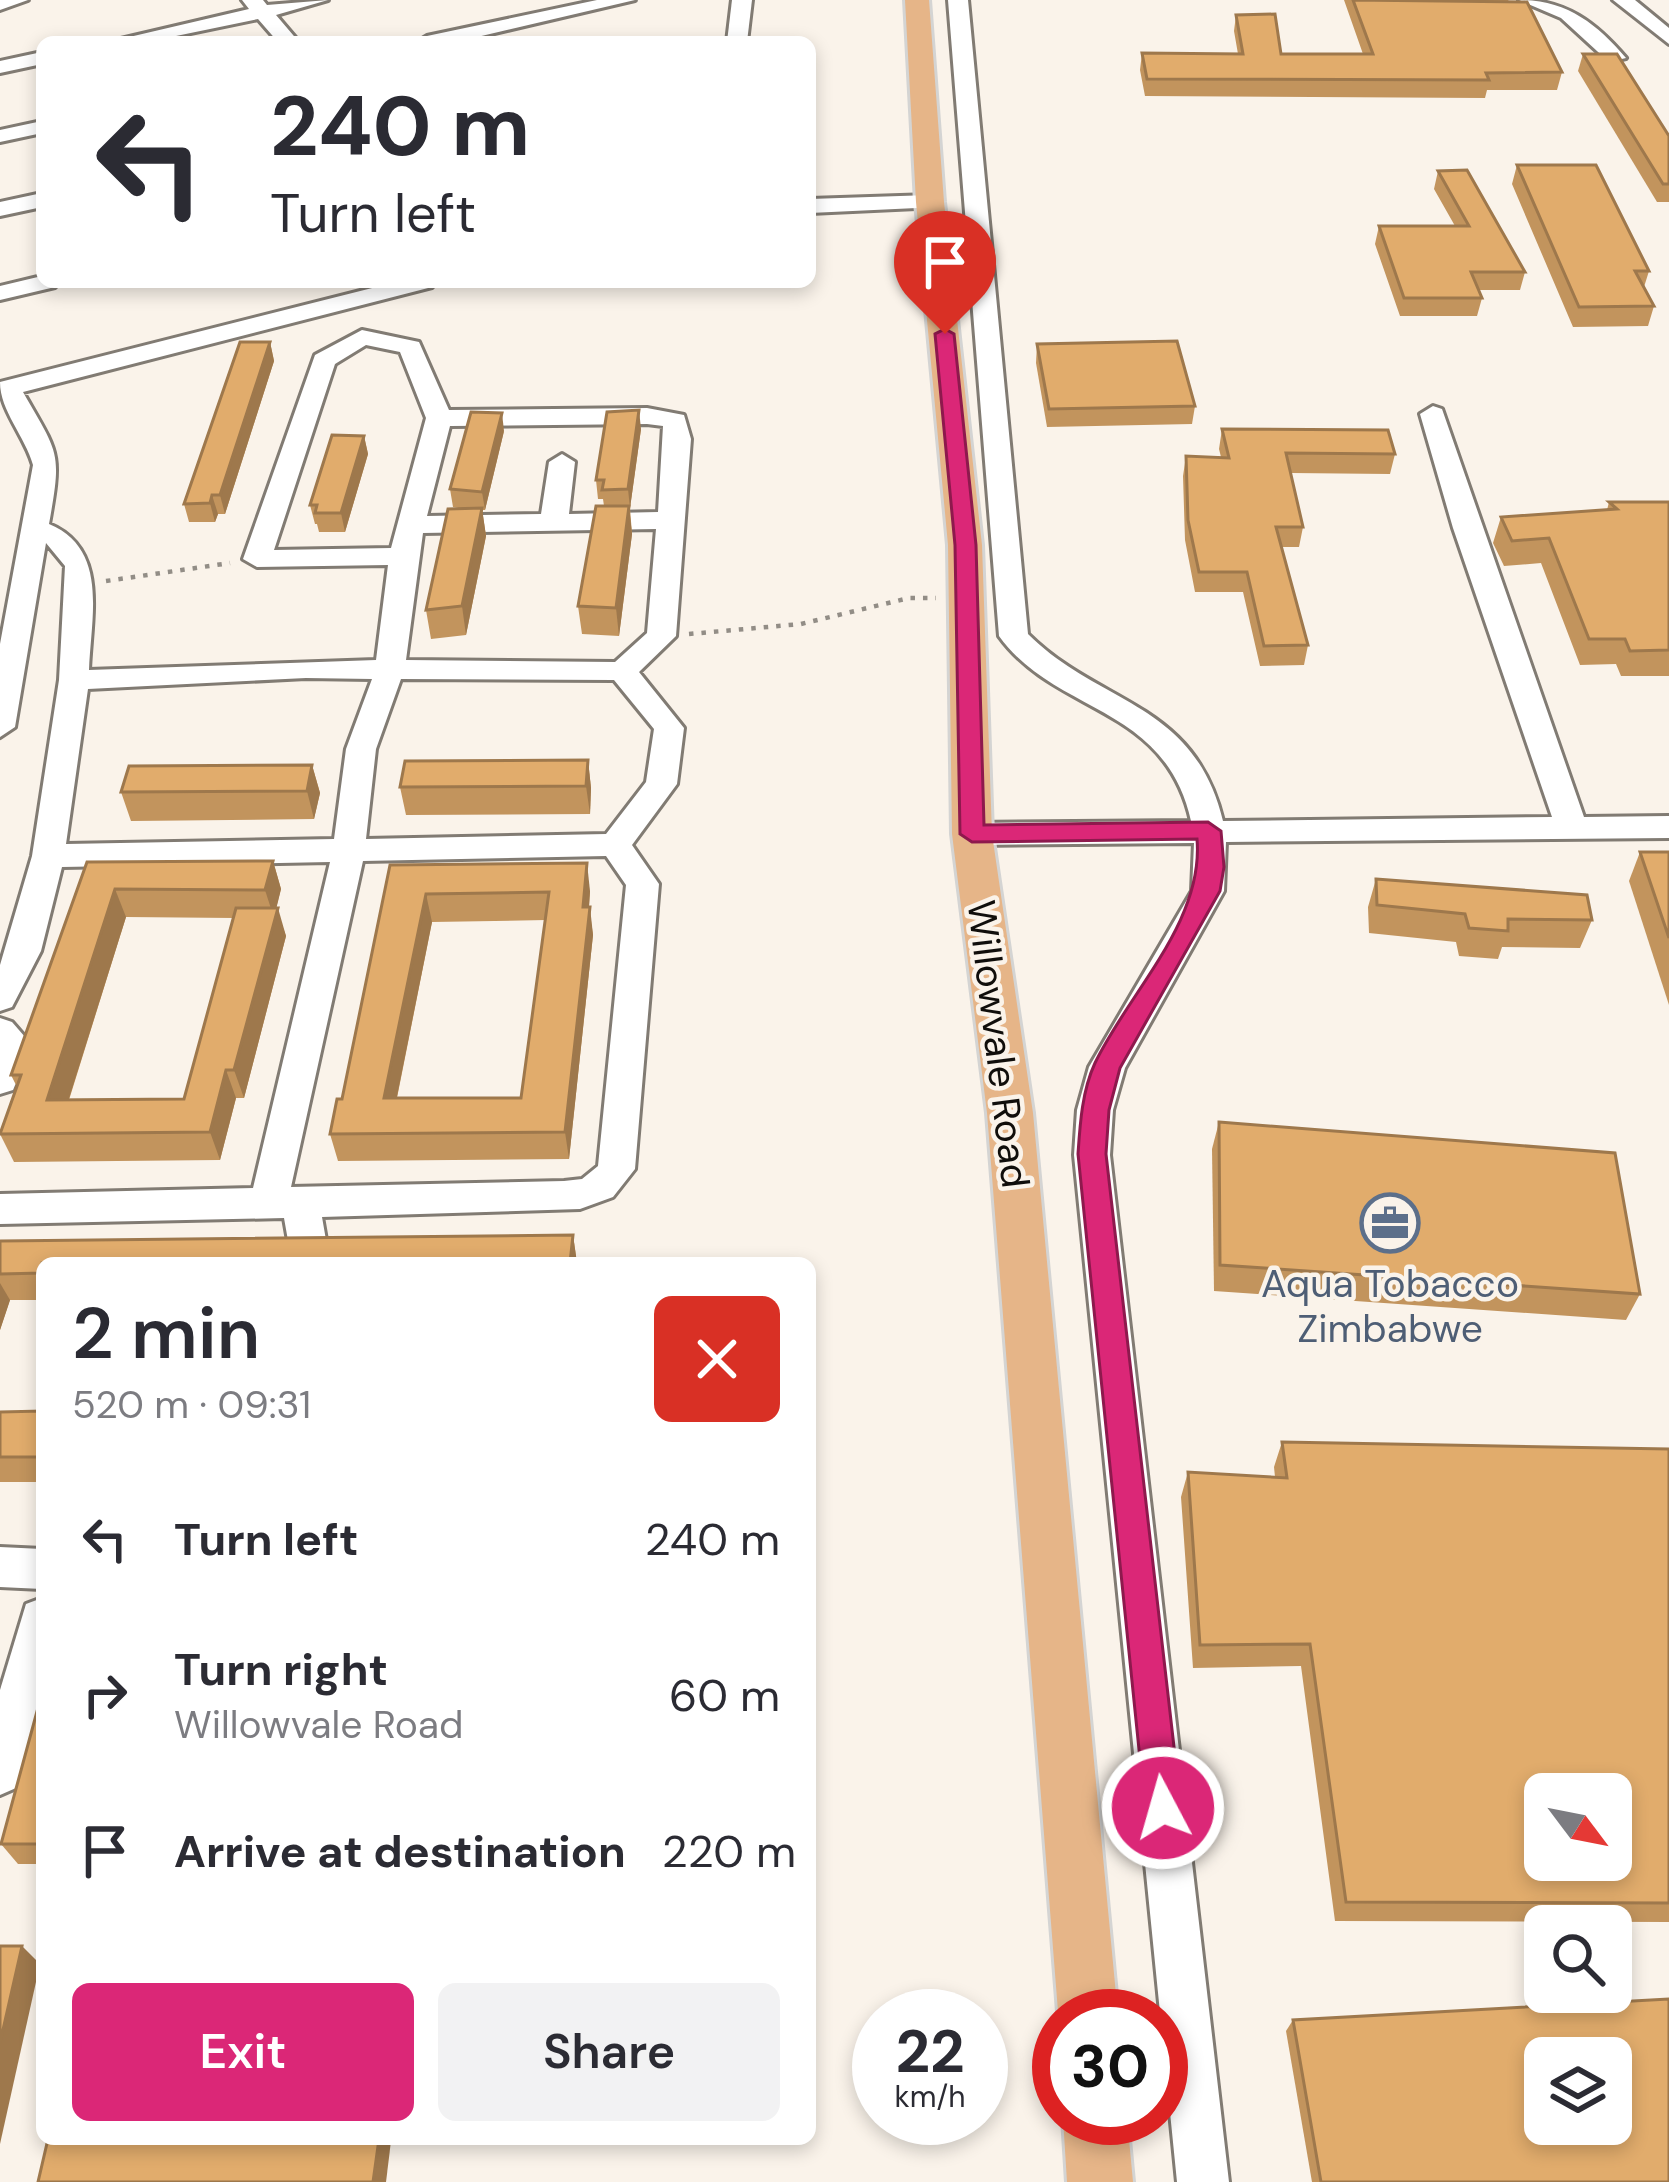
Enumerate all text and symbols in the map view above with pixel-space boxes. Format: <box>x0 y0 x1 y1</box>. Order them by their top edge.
text: 240 m <box>270 72 530 181</box>
icon: left <box>72 84 228 240</box>
text: Turn left <box>270 178 476 249</box>
pin <box>894 211 996 334</box>
icon: arrive <box>912 229 978 295</box>
street label: Willowvale Road <box>956 897 1041 1191</box>
office icon: Aqua Tobacco Zimbabwe <box>1359 1192 1421 1254</box>
place label: Aqua Tobacco Zimbabwe <box>1261 1258 1519 1354</box>
text: 2 min <box>72 1287 260 1380</box>
button: close <box>654 1296 780 1422</box>
text: 520 m · 09:31 <box>72 1379 311 1430</box>
icon: left <box>72 1506 138 1572</box>
text: Turn left <box>174 1510 358 1569</box>
text: 240 m <box>645 1510 780 1569</box>
text: Turn right <box>174 1640 388 1699</box>
icon: right <box>72 1662 138 1728</box>
text: 60 m <box>669 1666 780 1725</box>
text: Willowvale Road <box>174 1699 463 1750</box>
position arrow <box>1100 1745 1226 1871</box>
north arrow <box>1524 1773 1632 1881</box>
map controls <box>1524 1773 1632 2145</box>
icon: arrive <box>72 1818 138 1884</box>
text: Arrive at destination <box>174 1822 626 1881</box>
text: 220 m <box>662 1822 796 1881</box>
button: search <box>1524 1905 1632 2013</box>
button: Exit <box>72 1983 414 2121</box>
button: Share <box>438 1983 780 2121</box>
speed limit sign: 30 <box>1032 1989 1188 2145</box>
text: 22 <box>895 2012 965 2091</box>
button: layers <box>1524 2037 1632 2145</box>
text: km/h <box>895 2077 965 2116</box>

